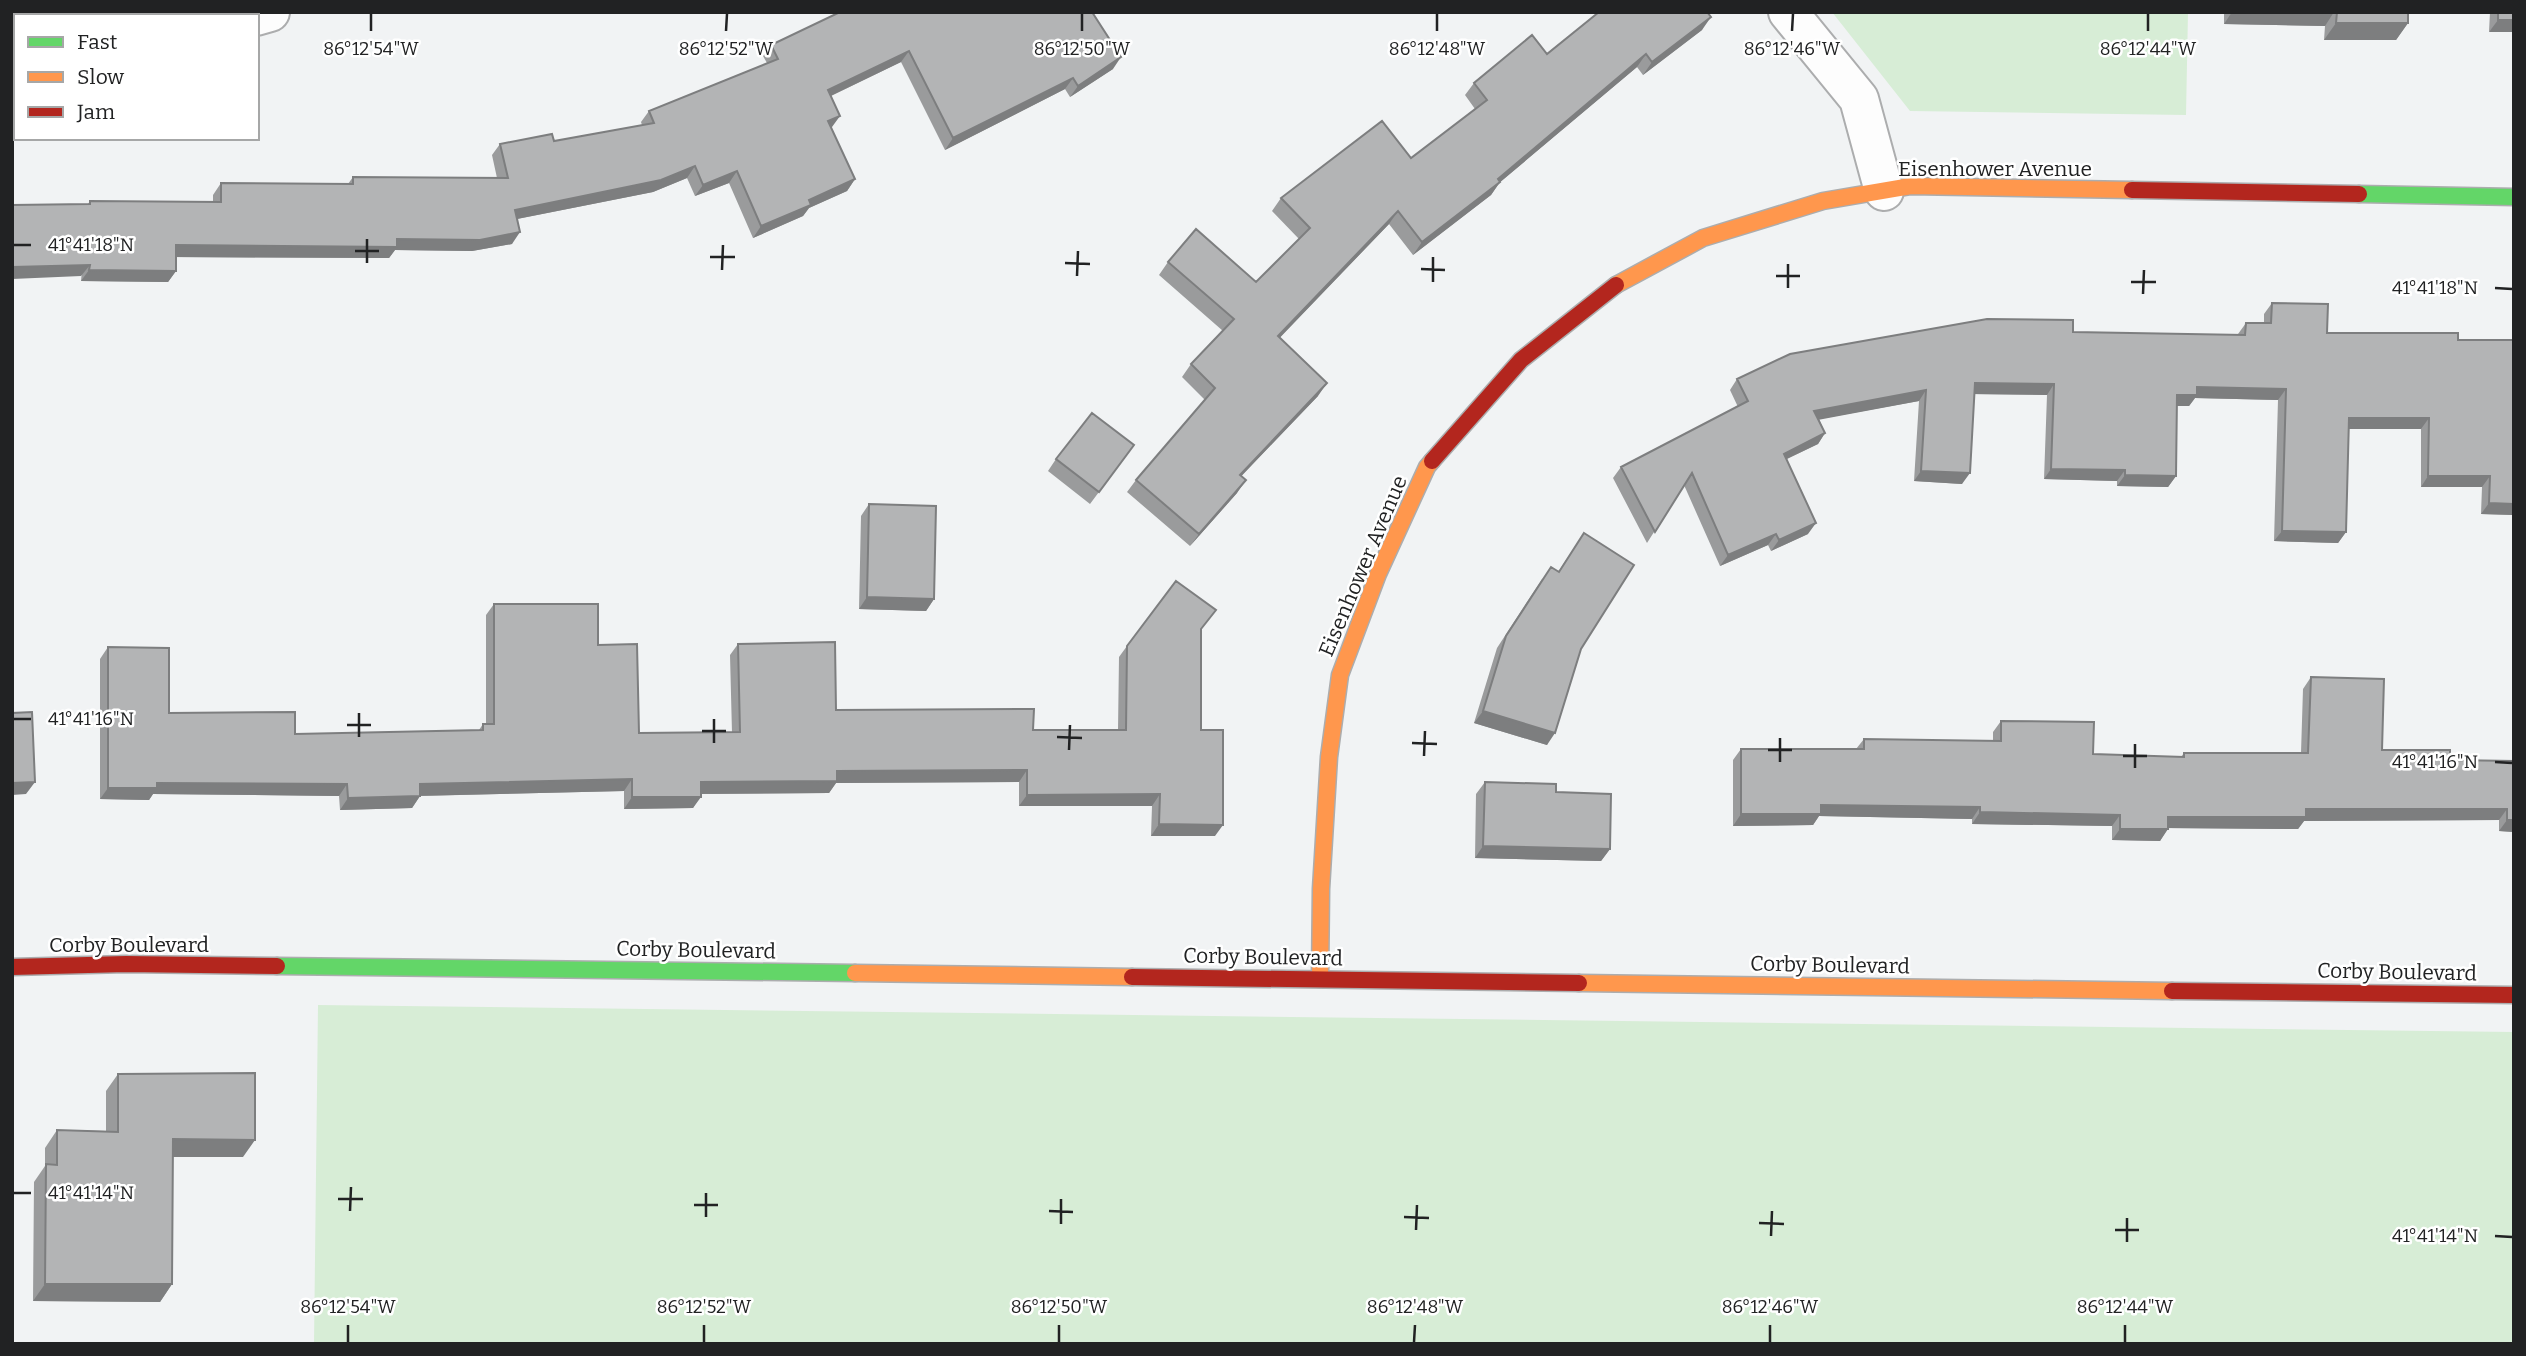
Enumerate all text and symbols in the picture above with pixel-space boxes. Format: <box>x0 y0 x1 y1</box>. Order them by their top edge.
legend <box>14 14 259 140</box>
text: Fast <box>77 29 118 55</box>
text: 86°12'54"W <box>323 38 419 60</box>
text: 86°12'52"W <box>679 38 774 60</box>
text: 86°12'50"W <box>1034 38 1131 60</box>
text: 86°12'48"W <box>1389 38 1486 60</box>
text: 86°12'46"W <box>1744 38 1841 60</box>
text: 86°12'44"W <box>2100 38 2197 60</box>
text: Slow <box>77 64 124 90</box>
text: Jam <box>76 99 115 125</box>
street label: Eisenhower Avenue <box>1898 156 2092 182</box>
text: 41°41'18"N <box>48 234 134 256</box>
text: 41°41'18"N <box>2392 277 2478 299</box>
street label: Eisenhower Avenue <box>1313 472 1413 660</box>
text: 41°41'16"N <box>48 708 134 730</box>
text: 41°41'16"N <box>2392 751 2478 773</box>
street label: Corby Boulevard <box>49 932 209 958</box>
street label: Corby Boulevard <box>616 936 776 964</box>
street label: Corby Boulevard <box>1183 943 1343 971</box>
street label: Corby Boulevard <box>1750 951 1910 979</box>
street label: Corby Boulevard <box>2317 958 2477 986</box>
text: 41°41'14"N <box>48 1182 134 1204</box>
text: 41°41'14"N <box>2392 1225 2478 1247</box>
text: 86°12'54"W <box>300 1296 396 1318</box>
text: 86°12'52"W <box>657 1296 752 1318</box>
text: 86°12'50"W <box>1011 1296 1108 1318</box>
text: 86°12'48"W <box>1367 1296 1464 1318</box>
text: 86°12'46"W <box>1722 1296 1819 1318</box>
text: 86°12'44"W <box>2077 1296 2174 1318</box>

